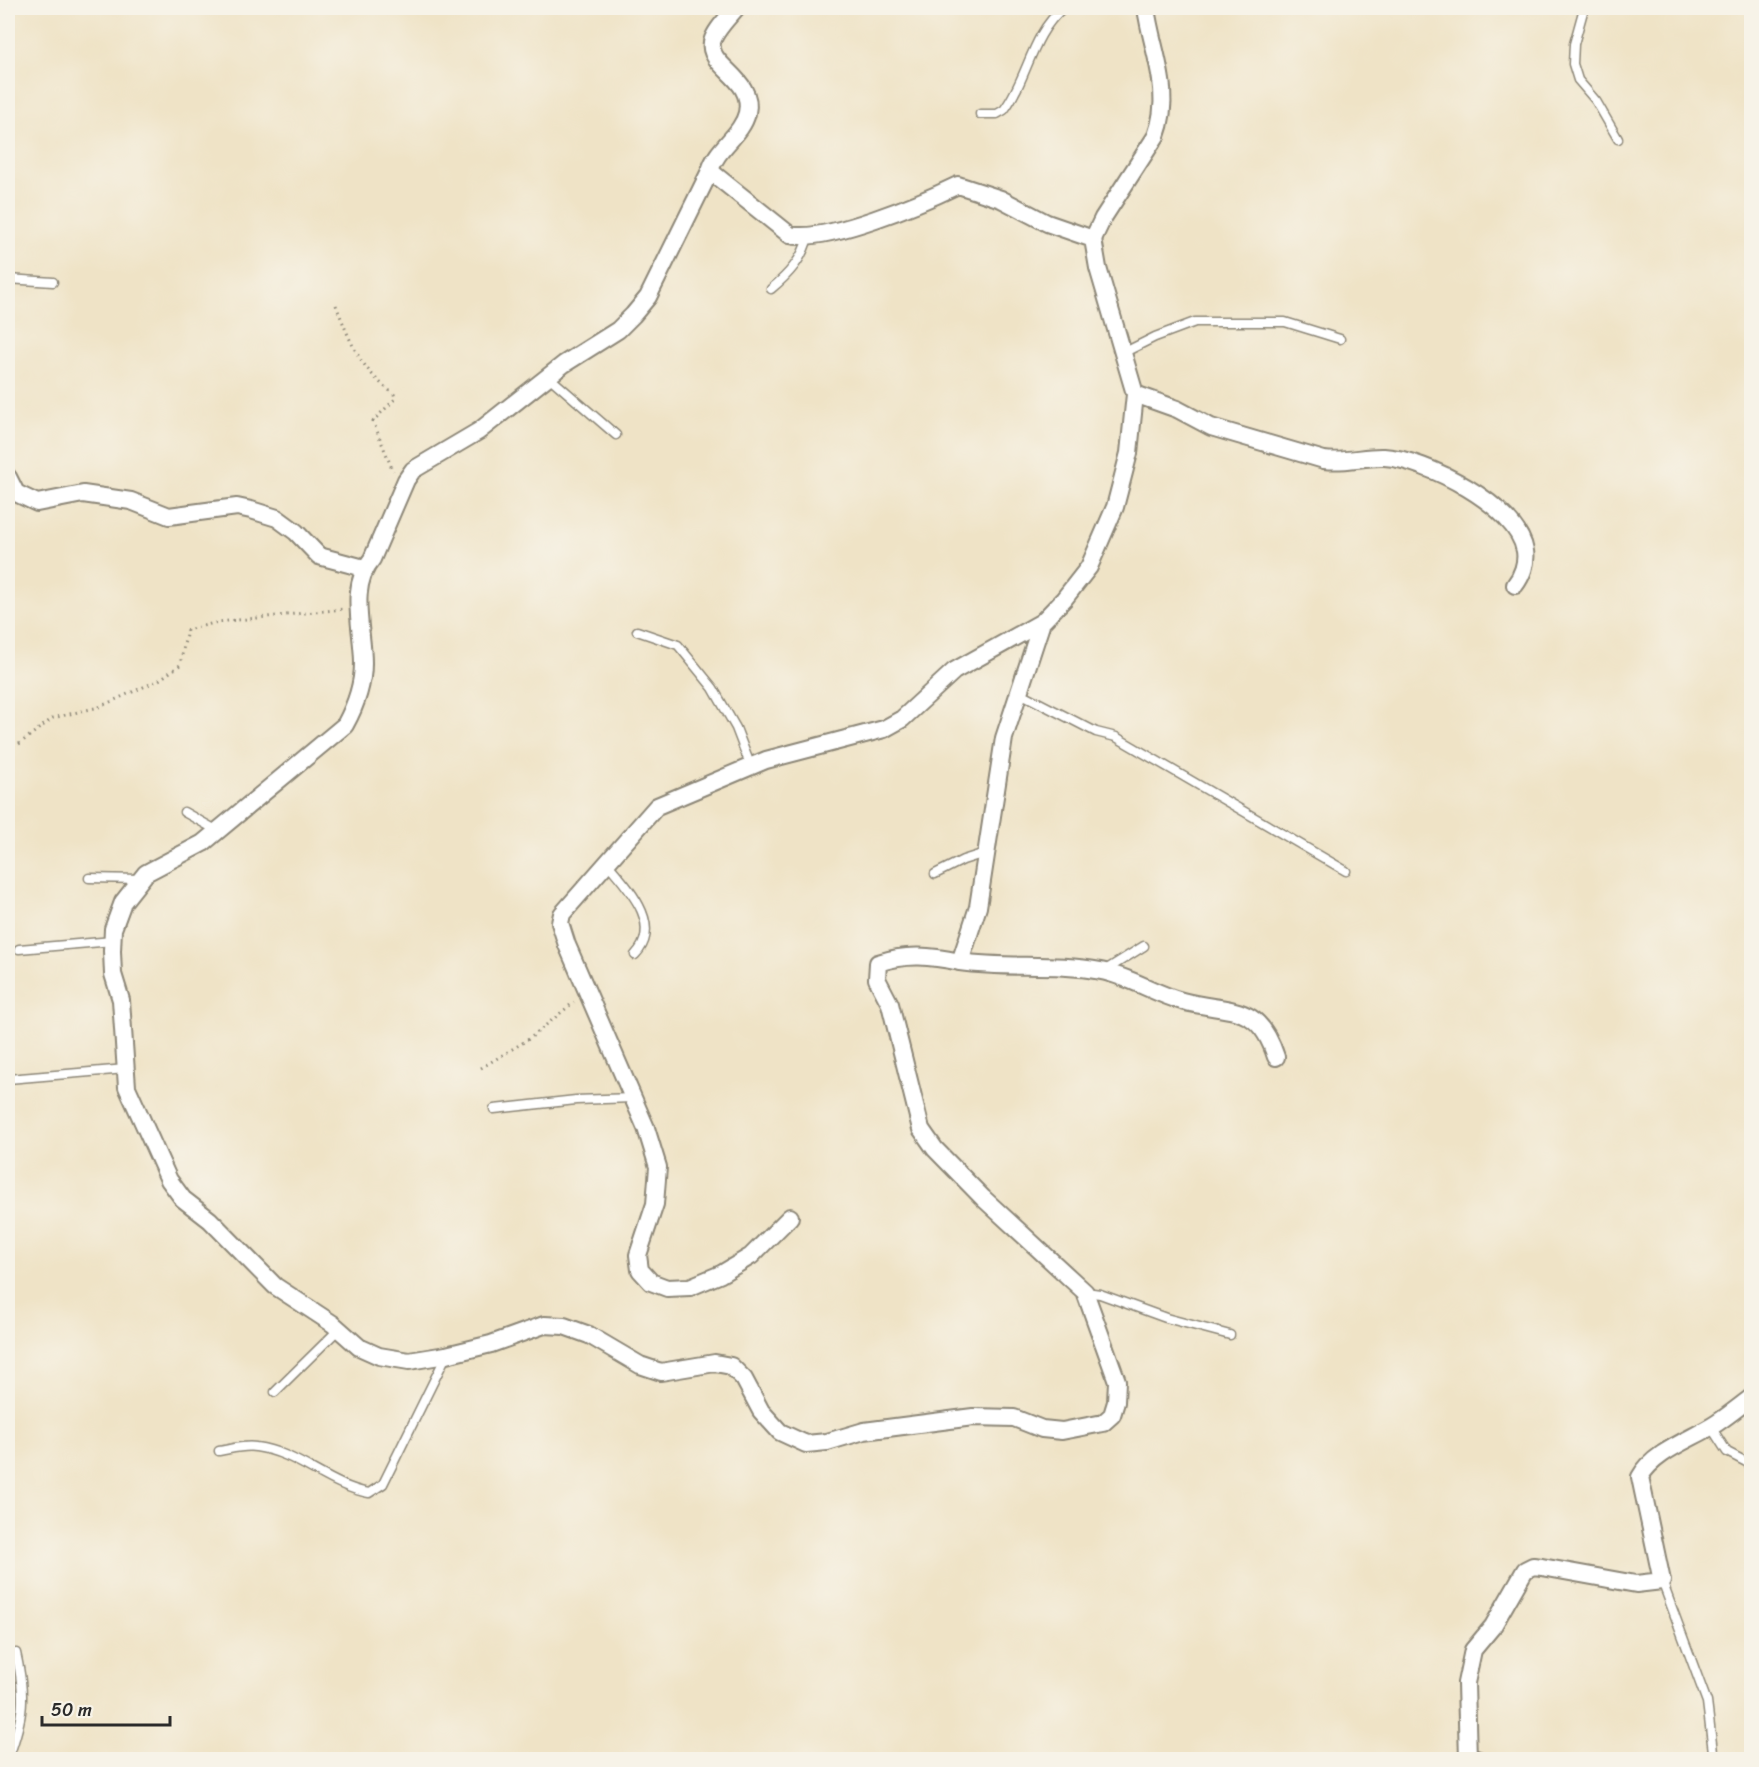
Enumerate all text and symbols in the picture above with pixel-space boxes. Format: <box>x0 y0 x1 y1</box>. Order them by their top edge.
scale bar <box>42 1689 170 1727</box>
text: 50 m <box>51 1694 92 1726</box>

